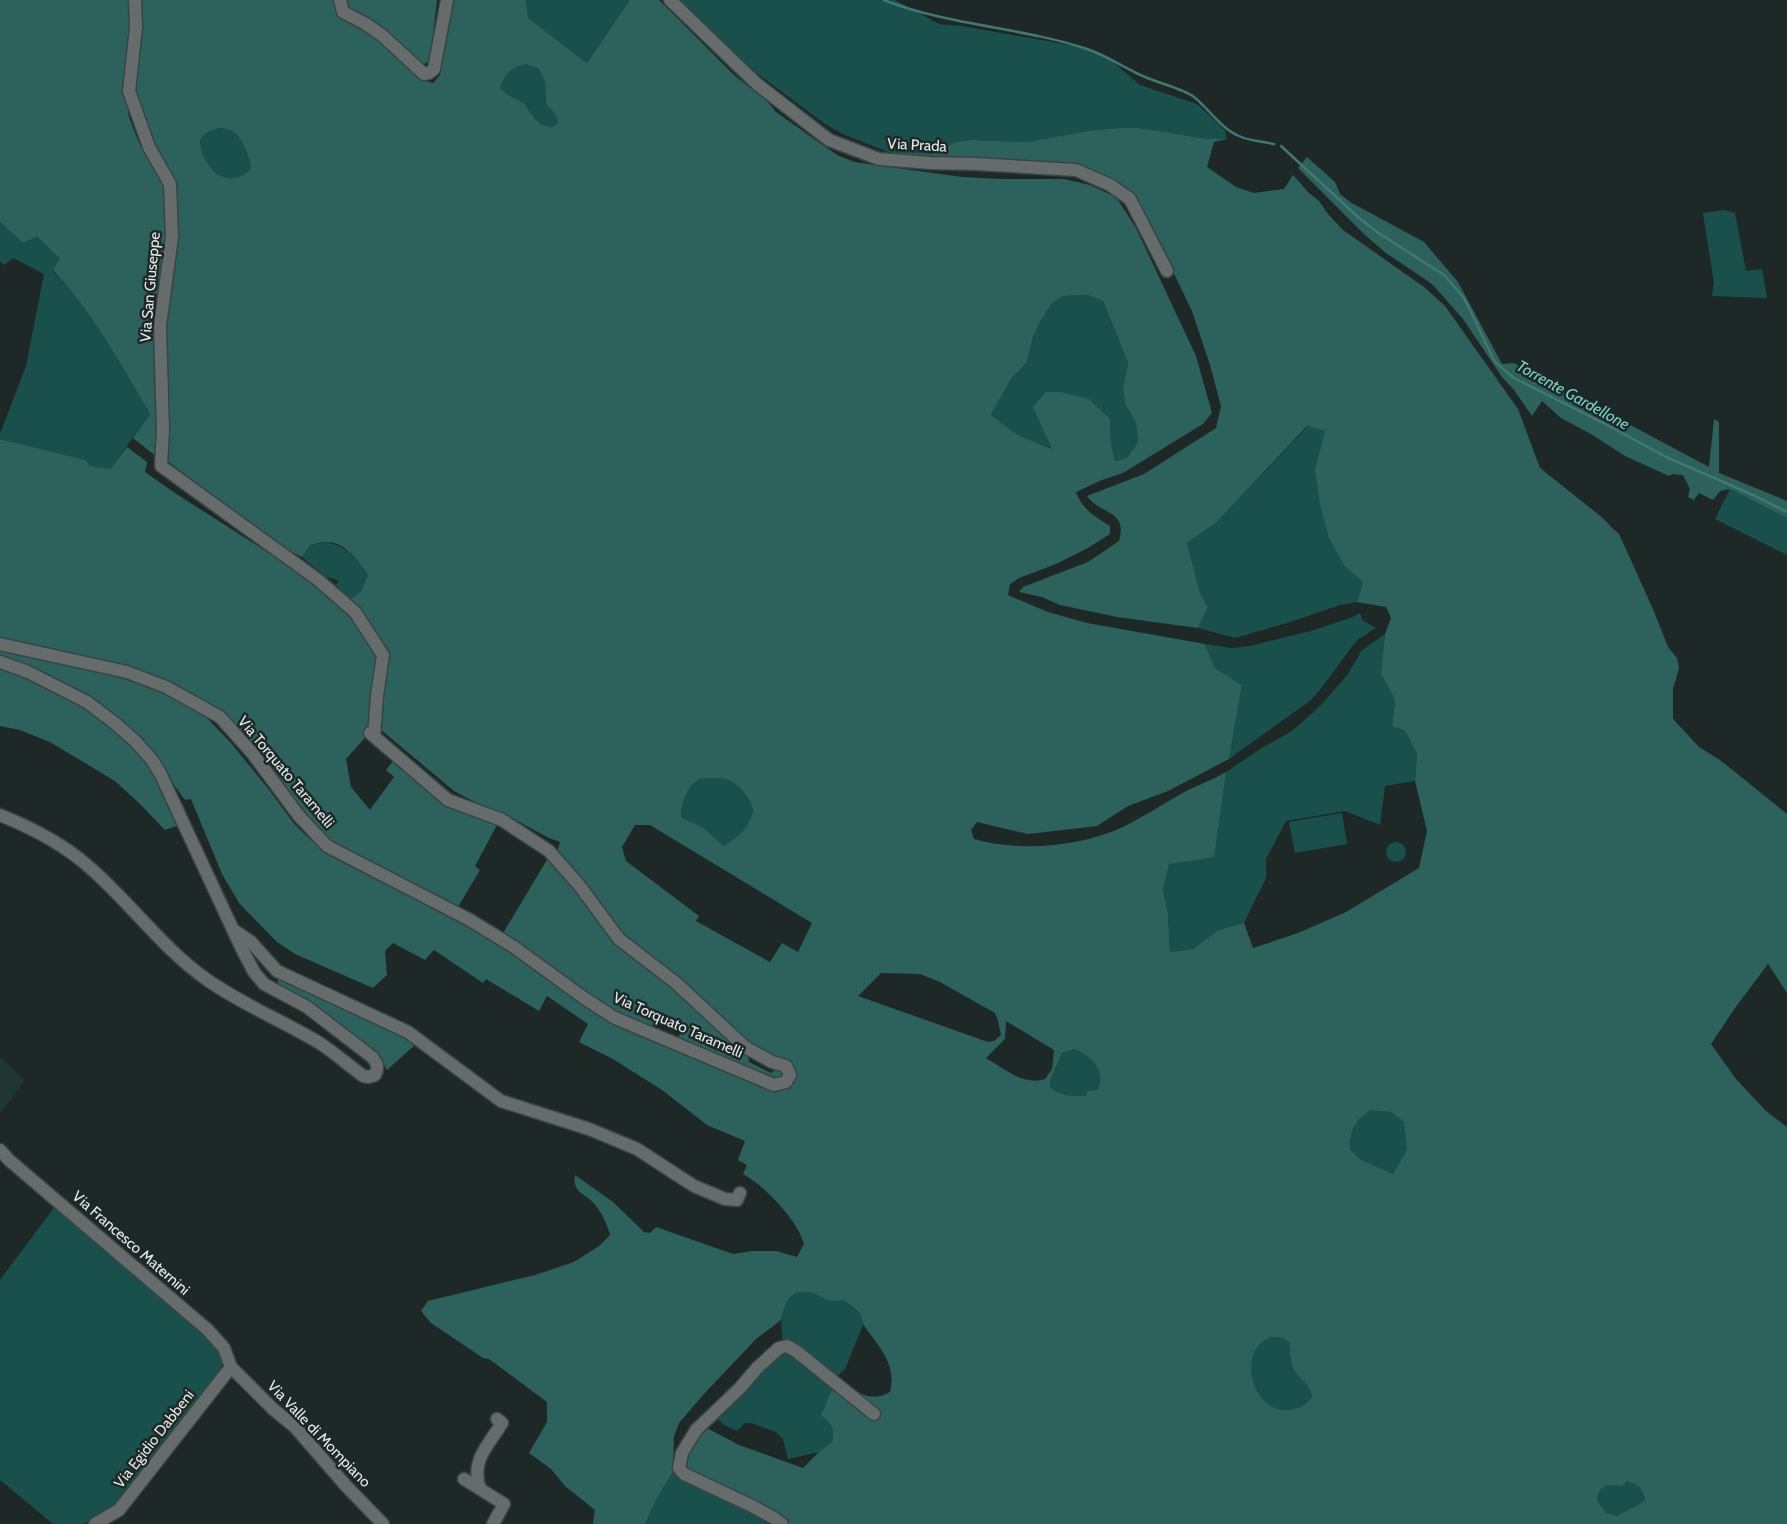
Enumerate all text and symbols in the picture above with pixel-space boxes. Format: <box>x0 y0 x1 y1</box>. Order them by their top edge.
street label: Via Prada <box>887 134 948 156</box>
street label: Via San Giuseppe <box>136 231 164 343</box>
water label: Torrente Gardellone <box>1513 356 1633 434</box>
street label: Via Torquato Taramelli <box>234 712 338 832</box>
street label: Via Torquato Taramelli <box>610 988 746 1062</box>
street label: Via Francesco Maternini <box>69 1187 193 1299</box>
street label: Via Valle di Mompiano <box>264 1377 374 1491</box>
street label: Via Egidio Dabbeni <box>110 1386 198 1492</box>

